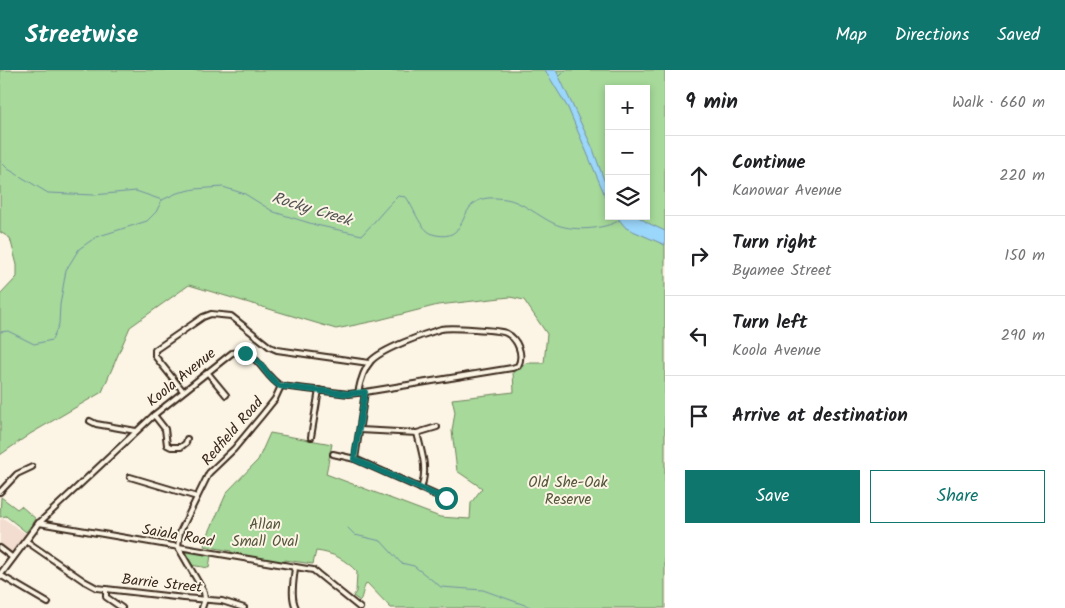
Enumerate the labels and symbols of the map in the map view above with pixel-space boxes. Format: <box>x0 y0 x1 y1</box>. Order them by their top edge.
water label: Rocky Creek <box>269 186 357 234</box>
street label: Koola Avenue <box>142 342 222 413</box>
route end <box>234 342 257 365</box>
street label: Redfield Road <box>196 391 270 472</box>
park label: Old She-Oak Reserve <box>528 471 609 512</box>
route start <box>435 487 458 510</box>
park label: Allan Small Oval <box>232 513 299 554</box>
street label: Saiala Road <box>140 518 216 554</box>
street label: Barrie Street <box>120 568 204 600</box>

